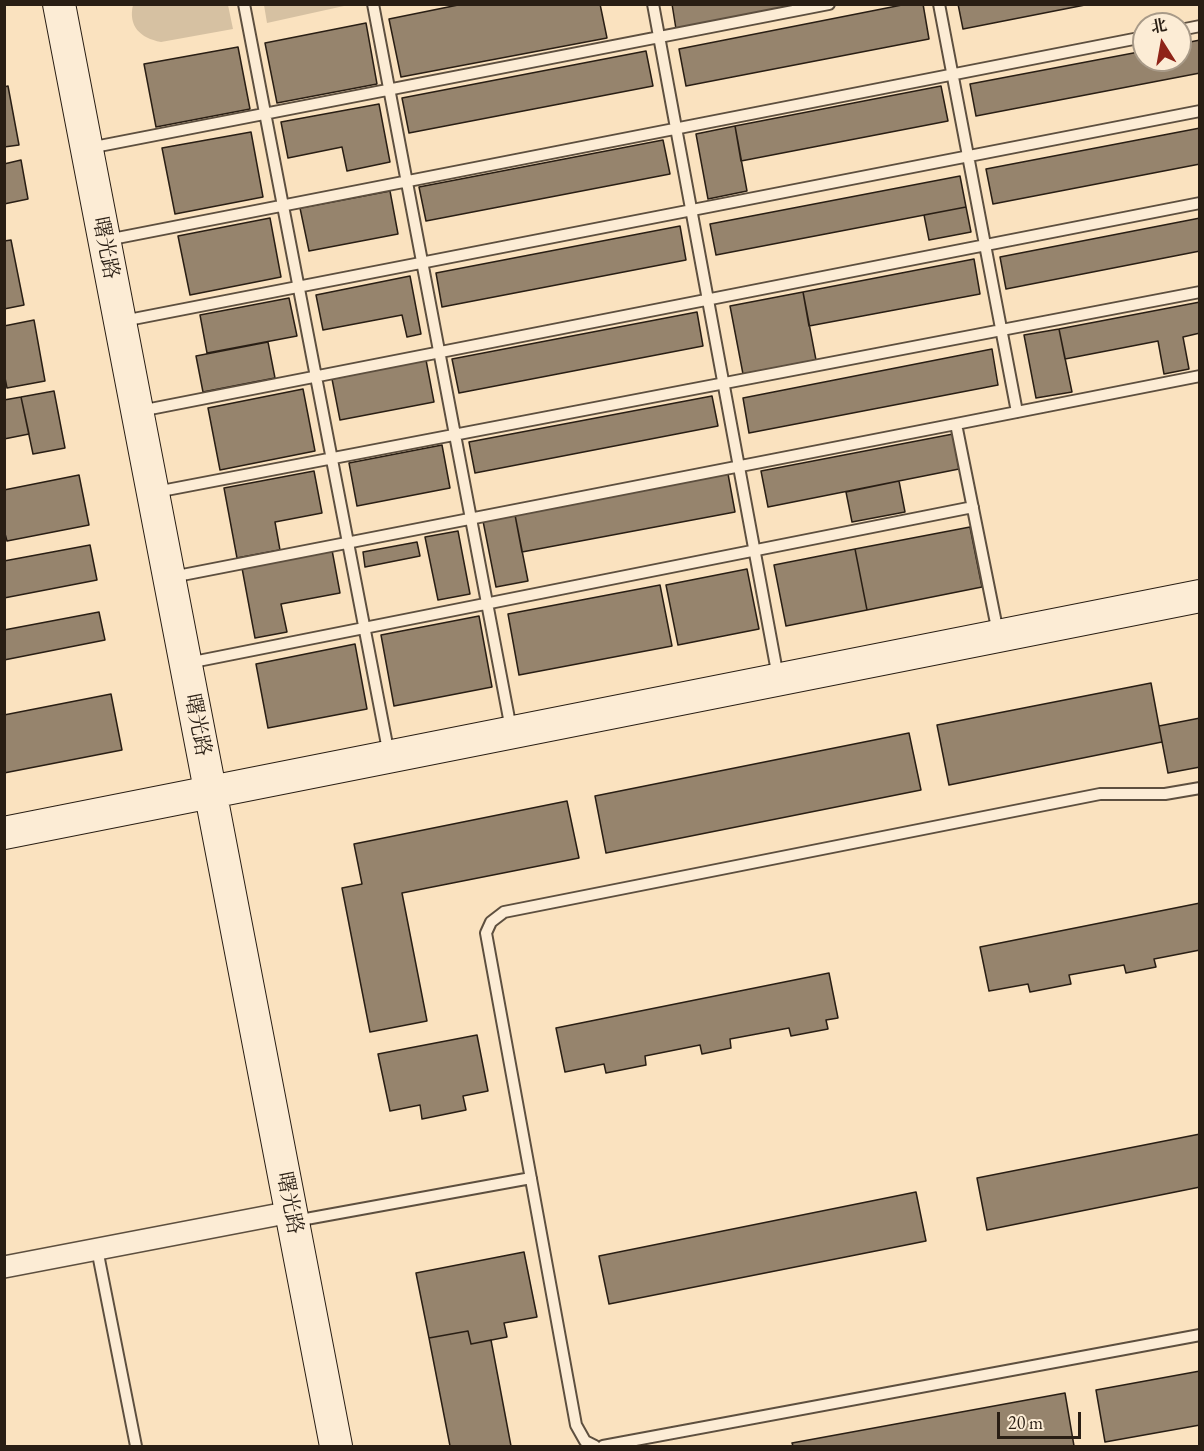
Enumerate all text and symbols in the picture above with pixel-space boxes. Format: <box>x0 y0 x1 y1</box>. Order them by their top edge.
north arrow <box>1132 12 1192 72</box>
text: 北 <box>1149 14 1169 38</box>
street label: 曙光路 <box>87 215 123 281</box>
street label: 曙光路 <box>179 692 215 758</box>
street label: 曙光路 <box>271 1170 307 1236</box>
scale bar <box>1000 1400 1084 1438</box>
text: 20 m <box>1008 1411 1043 1434</box>

